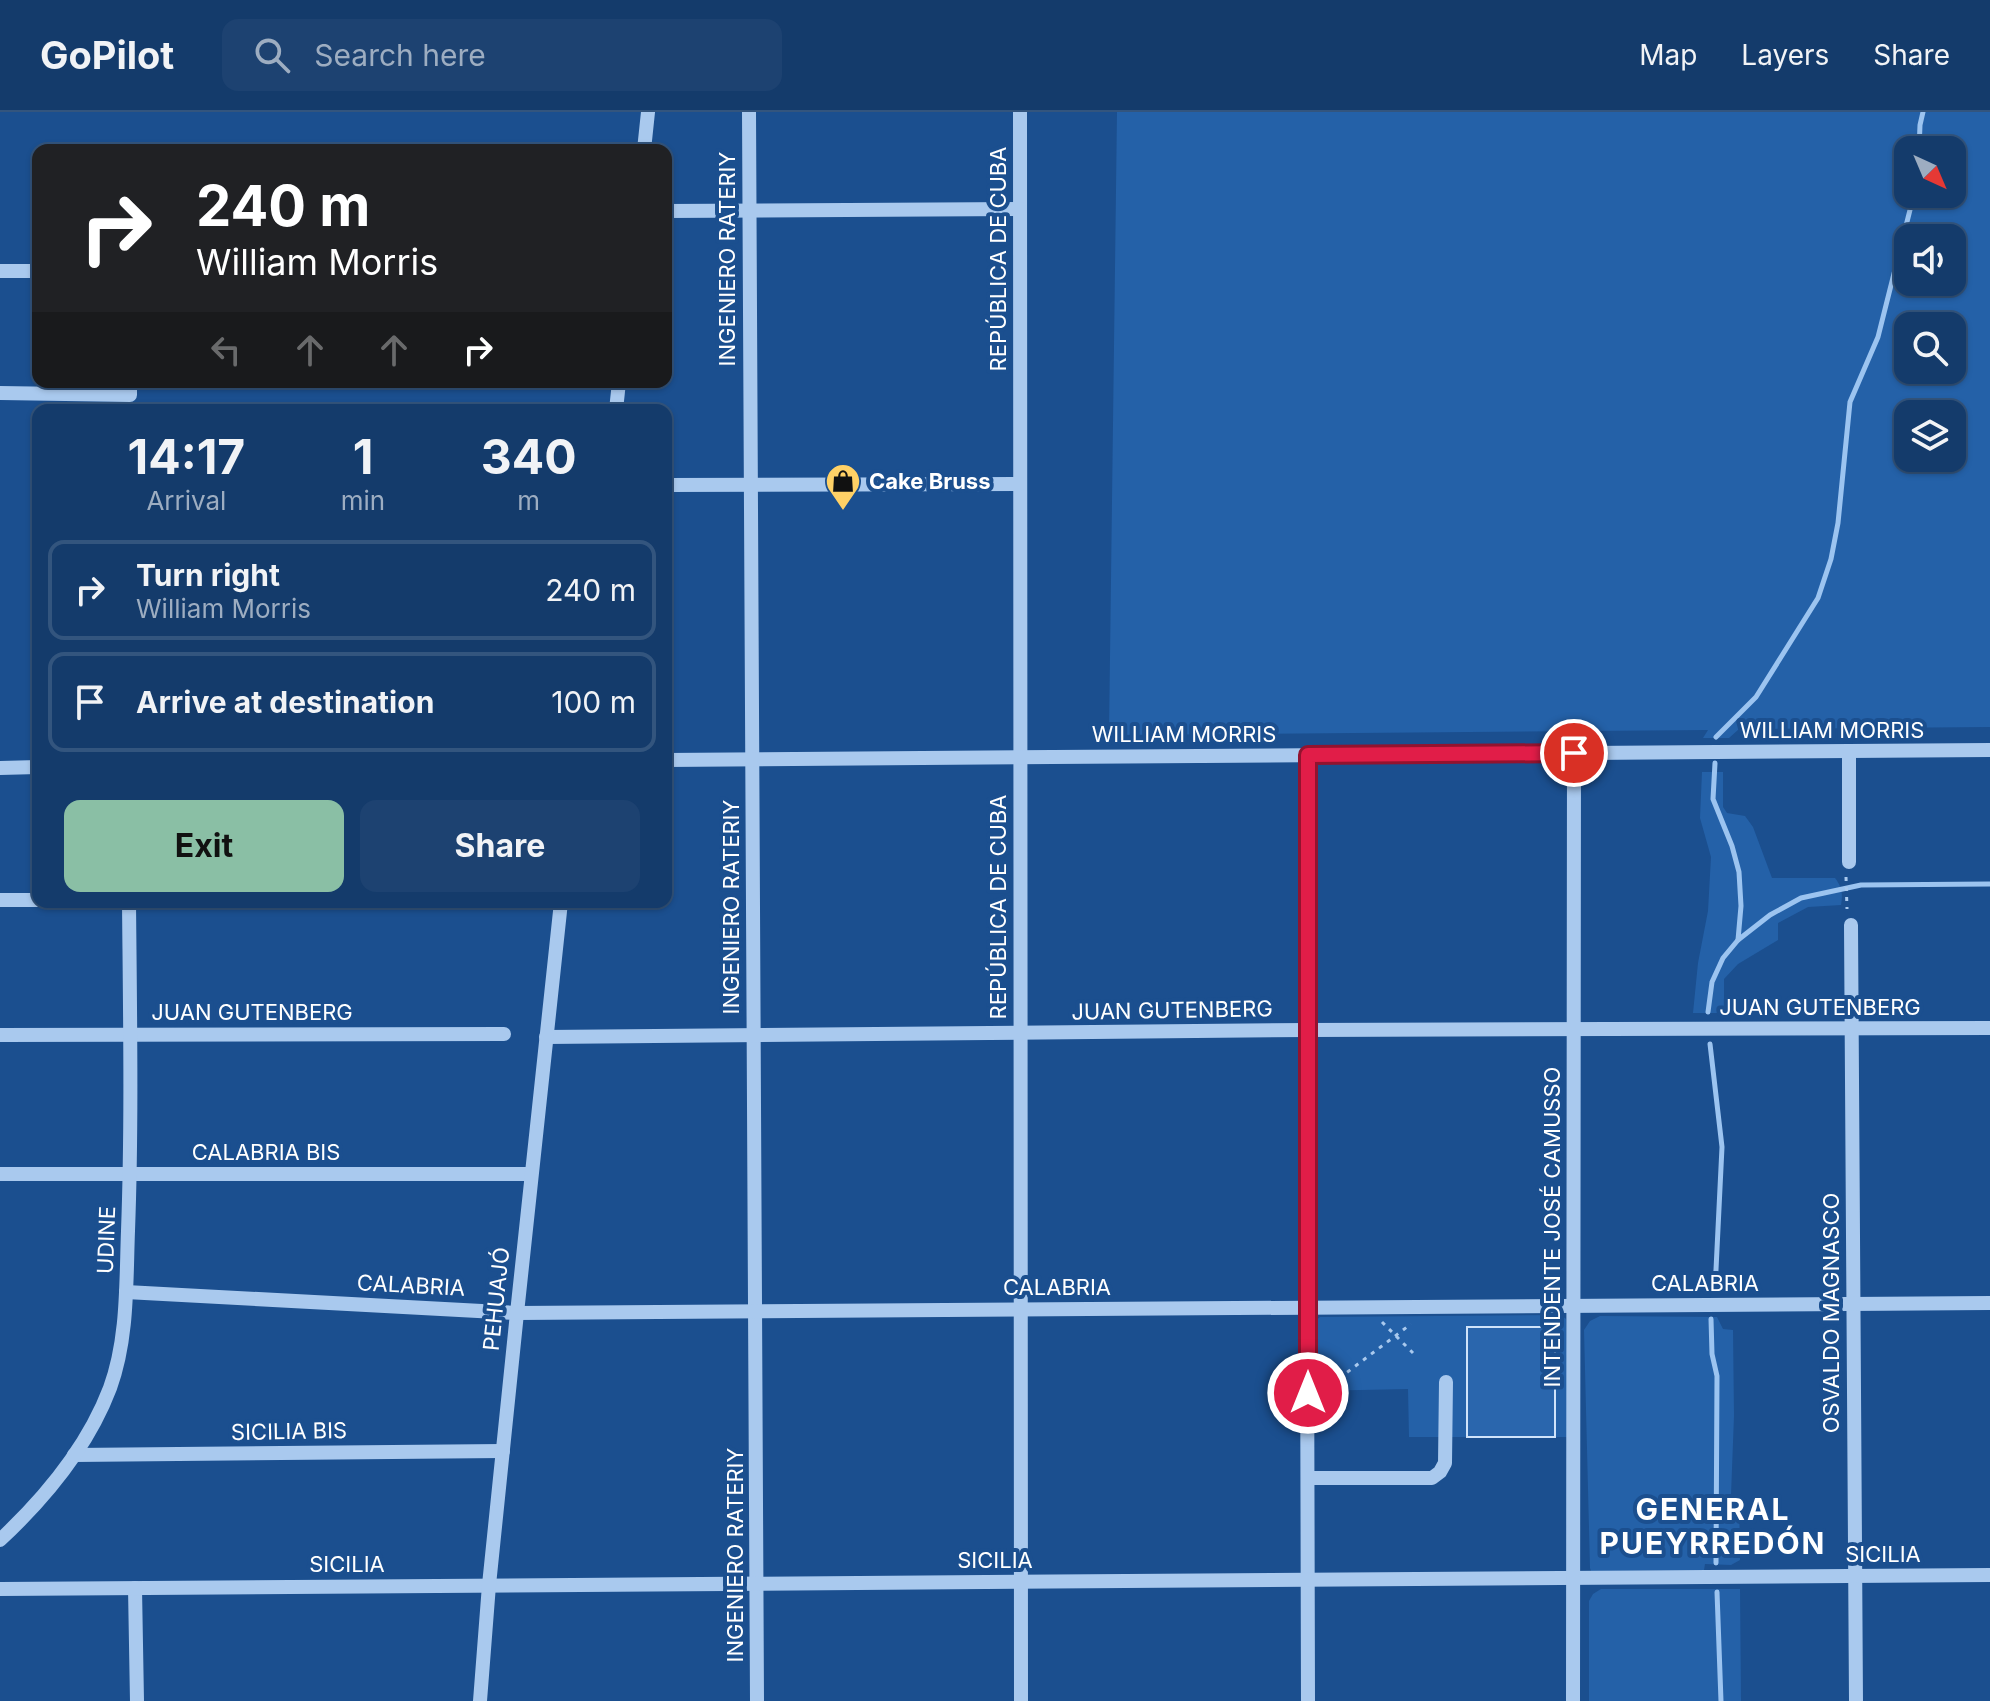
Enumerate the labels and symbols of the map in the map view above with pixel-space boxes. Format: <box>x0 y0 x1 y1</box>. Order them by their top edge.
north arrow <box>1894 136 1966 208</box>
street label: REPÚBLICA DE CUBA <box>985 147 1011 371</box>
street label: INGENIERO RATERIY <box>714 151 740 366</box>
shop icon: Cake Bruss <box>824 462 862 512</box>
place label: Cake Bruss <box>869 468 990 494</box>
street label: WILLIAM MORRIS <box>1740 717 1924 743</box>
pin <box>1540 719 1608 787</box>
street label: WILLIAM MORRIS <box>1092 721 1276 747</box>
street label: REPÚBLICA DE CUBA <box>985 795 1011 1019</box>
street label: INGENIERO RATERIY <box>718 799 744 1014</box>
street label: JUAN GUTENBERG <box>1719 994 1921 1020</box>
street label: JUAN GUTENBERG <box>1071 995 1273 1025</box>
street label: JUAN GUTENBERG <box>151 999 353 1025</box>
street label: INTENDENTE JOSÉ CAMUSSO <box>1539 1067 1565 1387</box>
street label: CALABRIA BIS <box>192 1139 340 1165</box>
street label: OSVALDO MAGNASCO <box>1818 1193 1844 1433</box>
street label: UDINE <box>92 1206 120 1274</box>
street label: PEHUAJÓ <box>478 1246 514 1352</box>
street label: CALABRIA <box>356 1269 466 1301</box>
street label: CALABRIA <box>1651 1270 1759 1296</box>
street label: CALABRIA <box>1003 1274 1111 1300</box>
position arrow <box>1266 1351 1350 1435</box>
street label: SICILIA BIS <box>231 1417 347 1445</box>
street label: INGENIERO RATERIY <box>722 1447 748 1662</box>
district label: GENERAL PUEYRREDÓN <box>1600 1491 1826 1561</box>
street label: SICILIA <box>1845 1541 1921 1567</box>
street label: SICILIA <box>957 1547 1033 1573</box>
street label: SICILIA <box>309 1551 385 1577</box>

